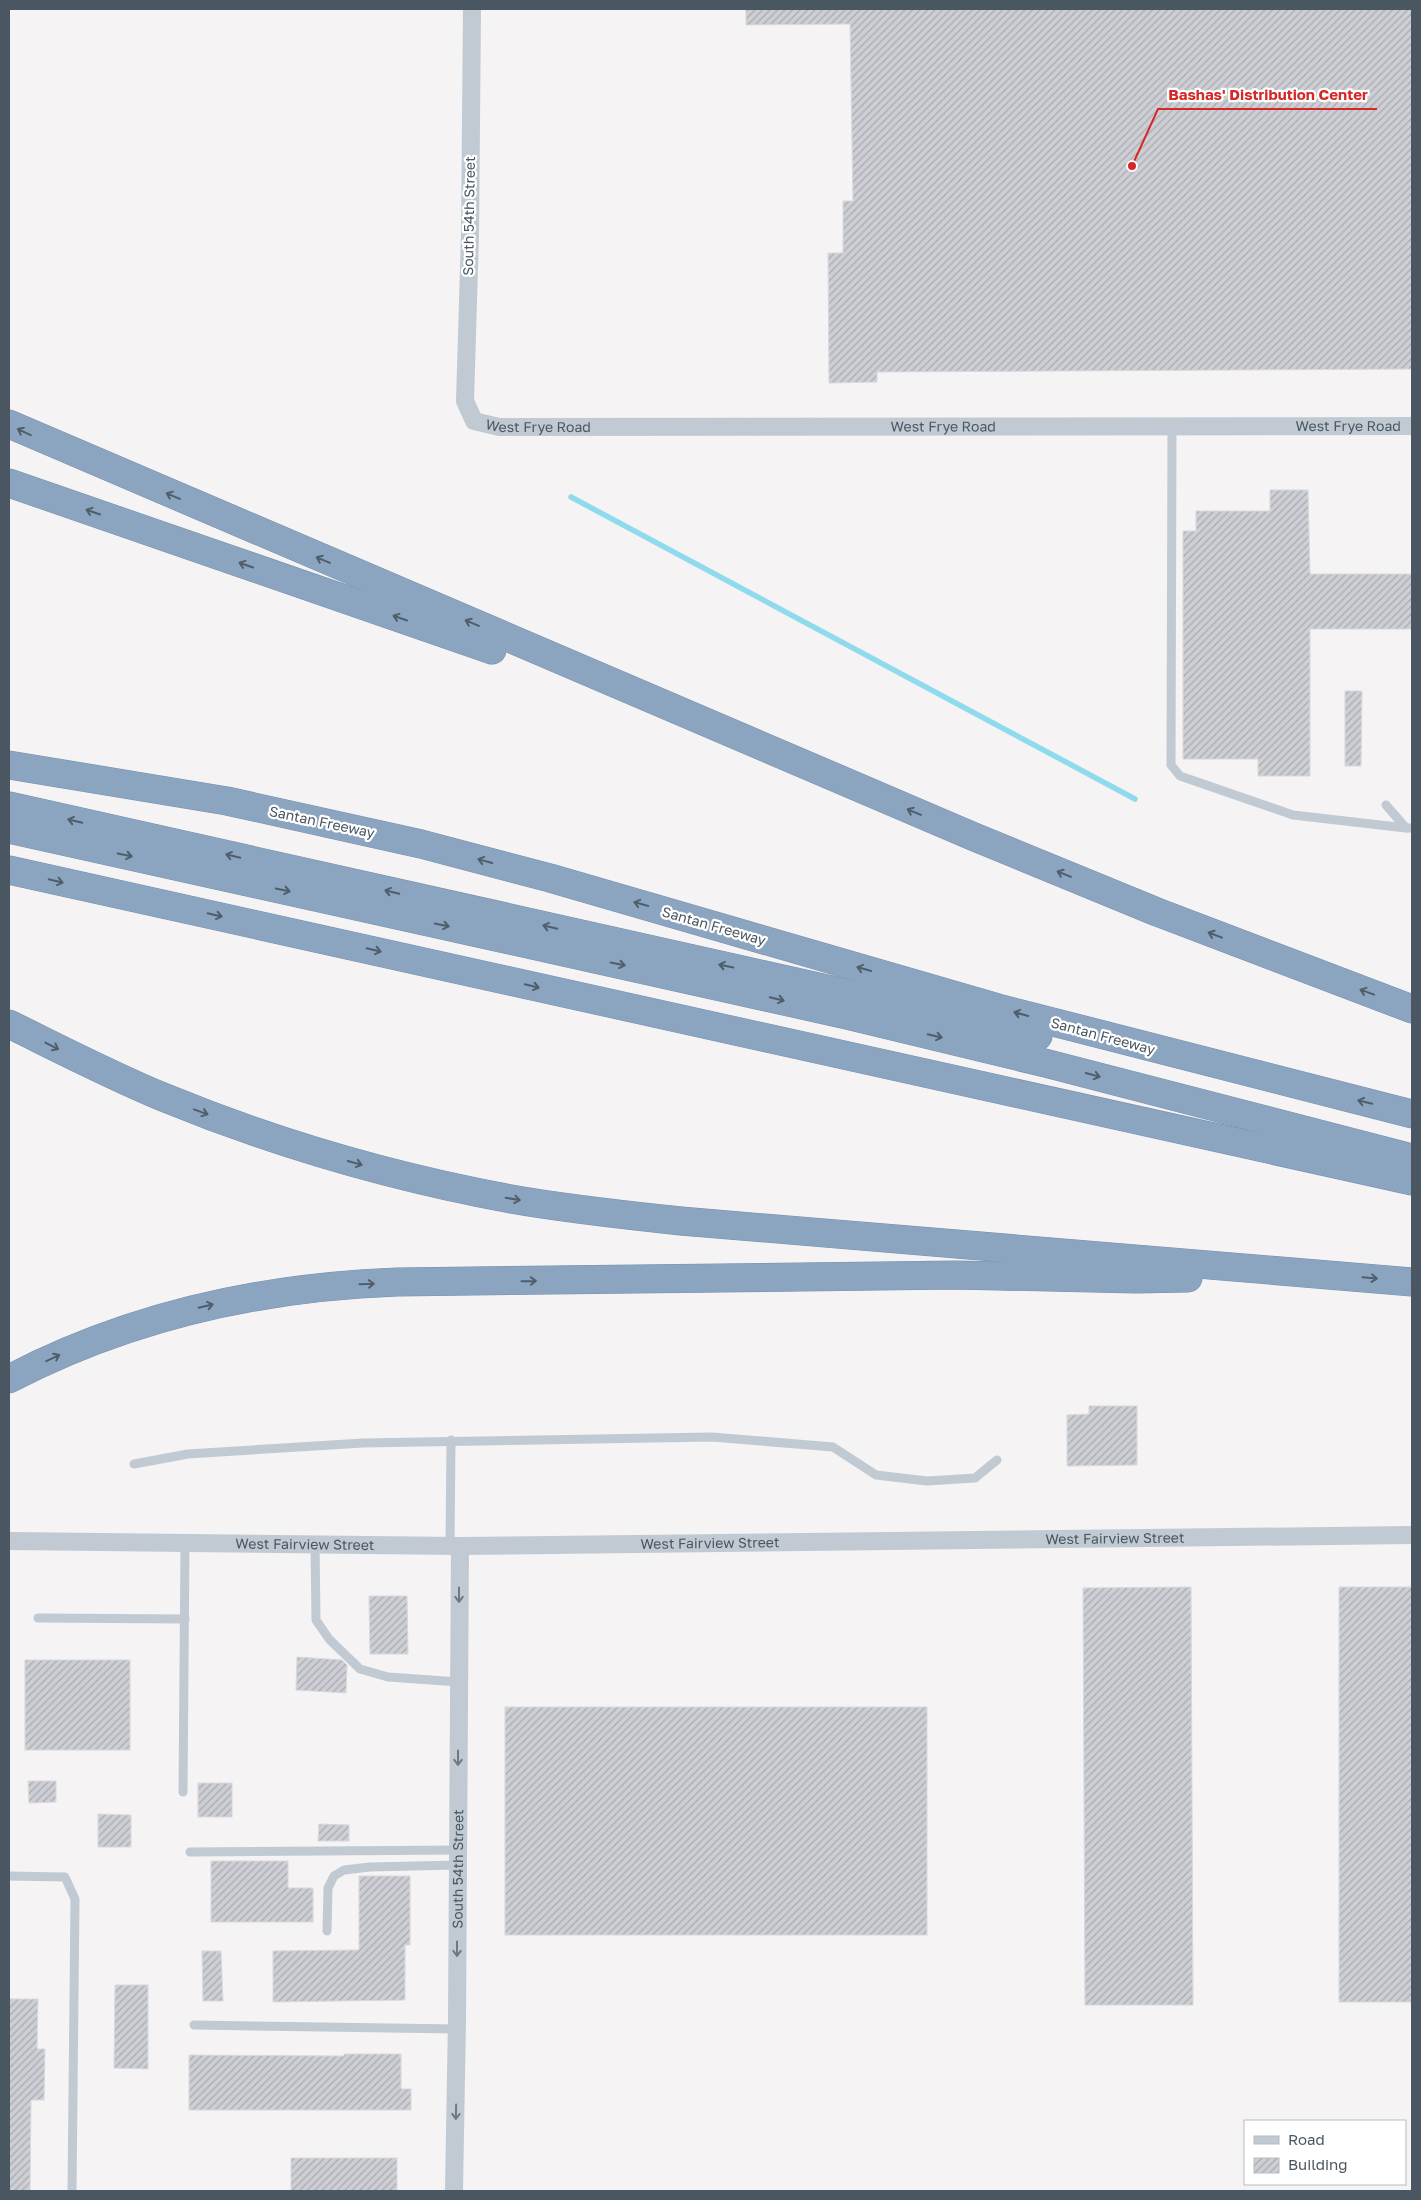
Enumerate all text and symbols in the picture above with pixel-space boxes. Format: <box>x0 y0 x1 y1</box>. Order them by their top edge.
callout: Bashas' Distribution Center <box>1158 79 1377 109</box>
text: Bashas' Distribution Center <box>1168 85 1368 103</box>
street label: South 54th Street <box>459 156 478 276</box>
street label: West Frye Road <box>484 415 591 435</box>
street label: West Frye Road <box>891 417 996 435</box>
street label: West Frye Road <box>1296 417 1401 434</box>
one-way arrow <box>17 426 32 436</box>
one-way arrow <box>166 491 181 500</box>
one-way arrow <box>85 507 101 516</box>
one-way arrow <box>316 554 331 564</box>
one-way arrow <box>239 560 254 569</box>
one-way arrow <box>392 613 408 622</box>
one-way arrow <box>465 618 480 628</box>
street label: Santan Freeway <box>268 802 376 841</box>
one-way arrow <box>907 806 922 816</box>
one-way arrow <box>67 816 83 825</box>
one-way arrow <box>116 851 132 860</box>
one-way arrow <box>226 851 242 860</box>
one-way arrow <box>477 855 493 865</box>
one-way arrow <box>1057 869 1072 879</box>
one-way arrow <box>48 877 64 886</box>
one-way arrow <box>275 886 291 895</box>
one-way arrow <box>384 886 400 896</box>
one-way arrow <box>633 899 649 909</box>
street label: Santan Freeway <box>660 903 768 949</box>
one-way arrow <box>207 911 223 920</box>
one-way arrow <box>434 921 450 930</box>
one-way arrow <box>543 922 559 931</box>
one-way arrow <box>1207 929 1222 938</box>
one-way arrow <box>365 946 381 956</box>
one-way arrow <box>610 960 626 969</box>
one-way arrow <box>719 961 735 970</box>
one-way arrow <box>857 964 873 974</box>
one-way arrow <box>524 982 540 991</box>
one-way arrow <box>1359 987 1375 996</box>
one-way arrow <box>768 995 784 1004</box>
one-way arrow <box>1013 1009 1029 1018</box>
street label: Santan Freeway <box>1049 1013 1157 1058</box>
one-way arrow <box>926 1032 942 1041</box>
one-way arrow <box>45 1041 60 1051</box>
one-way arrow <box>1084 1071 1100 1080</box>
one-way arrow <box>1357 1097 1373 1106</box>
one-way arrow <box>193 1108 208 1117</box>
one-way arrow <box>347 1158 363 1168</box>
one-way arrow <box>505 1194 521 1204</box>
one-way arrow <box>1361 1273 1377 1283</box>
one-way arrow <box>521 1276 537 1286</box>
one-way arrow <box>359 1279 375 1288</box>
one-way arrow <box>198 1301 214 1310</box>
one-way arrow <box>45 1353 60 1362</box>
street label: West Fairview Street <box>1045 1529 1185 1547</box>
street label: West Fairview Street <box>640 1533 780 1552</box>
street label: West Fairview Street <box>235 1535 375 1553</box>
one-way arrow <box>454 1586 464 1603</box>
one-way arrow <box>453 1749 463 1765</box>
street label: South 54th Street <box>449 1809 466 1929</box>
one-way arrow <box>452 1940 462 1957</box>
one-way arrow <box>451 2103 460 2119</box>
legend <box>1244 2120 1406 2185</box>
text: Road <box>1288 2130 1325 2148</box>
text: Building <box>1288 2155 1348 2173</box>

